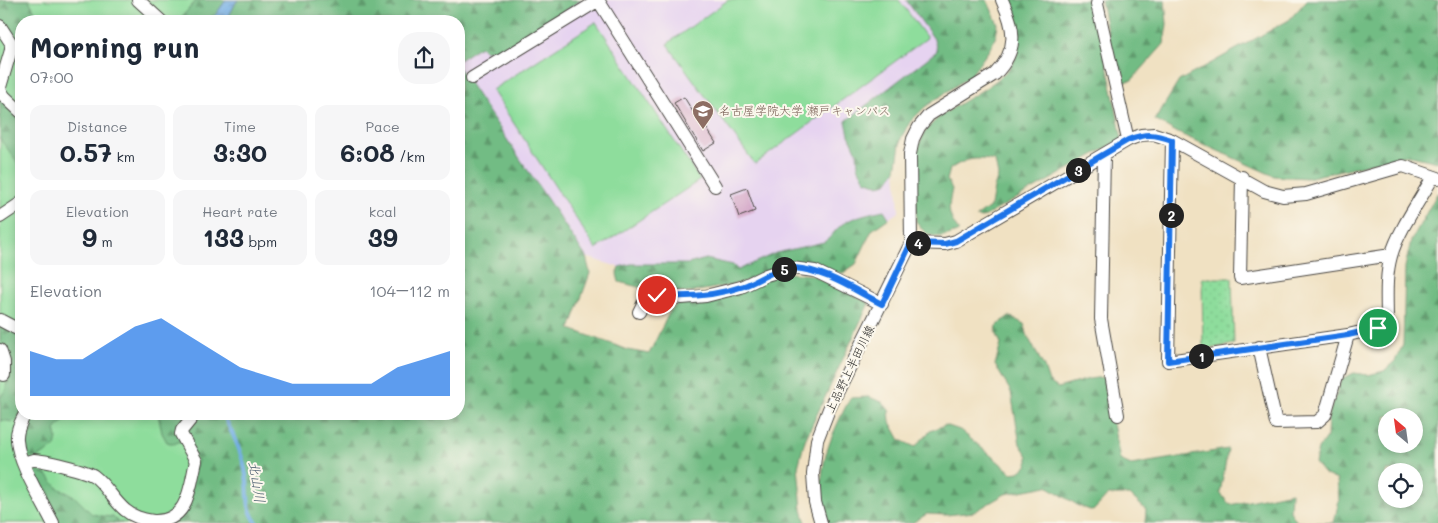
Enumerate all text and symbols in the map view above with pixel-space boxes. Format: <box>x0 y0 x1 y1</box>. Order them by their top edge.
text: Morning run <box>30 29 199 65</box>
button: share <box>398 32 450 84</box>
text: 07:00 <box>30 66 73 87</box>
school or university icon: 名古屋学院大学 瀬戸キャンパス <box>691 99 715 130</box>
place label: 名古屋学院大学 瀬戸キャンパス <box>719 102 890 118</box>
text: Distance <box>67 117 127 136</box>
text: Time <box>224 117 256 136</box>
text: Pace <box>366 117 400 136</box>
text: 0.57 <box>60 136 112 168</box>
text: 3:30 <box>213 136 267 168</box>
text: 6:08 <box>340 136 395 168</box>
text: km <box>112 147 135 166</box>
text: /km <box>395 147 425 166</box>
pin: 3 <box>1066 158 1090 182</box>
text: 3 <box>1074 161 1083 180</box>
text: Elevation <box>66 202 129 221</box>
text: Heart rate <box>202 202 278 221</box>
text: kcal <box>369 202 397 221</box>
pin: 2 <box>1158 202 1184 228</box>
text: 2 <box>1168 206 1175 225</box>
text: 9 <box>82 221 97 253</box>
text: 133 <box>203 221 244 253</box>
text: 39 <box>368 221 398 253</box>
pin: 4 <box>906 230 930 256</box>
text: m <box>97 232 113 251</box>
text: bpm <box>244 232 277 251</box>
text: 4 <box>914 234 923 253</box>
pin: 5 <box>772 256 796 282</box>
text: 5 <box>780 260 789 279</box>
pin <box>636 274 678 316</box>
text: Elevation <box>30 280 102 301</box>
text: 104–112 m <box>369 280 450 301</box>
icon: check <box>643 281 671 309</box>
pin <box>1357 307 1399 349</box>
icon: arrive <box>1364 314 1392 342</box>
street label: 上品野上半田川線 <box>821 322 877 415</box>
pin: 1 <box>1188 344 1214 368</box>
text: 1 <box>1198 347 1205 366</box>
north arrow <box>1378 408 1422 452</box>
map controls <box>1378 408 1423 508</box>
water label: 北山川 <box>245 460 270 504</box>
button: locate <box>1378 463 1423 508</box>

